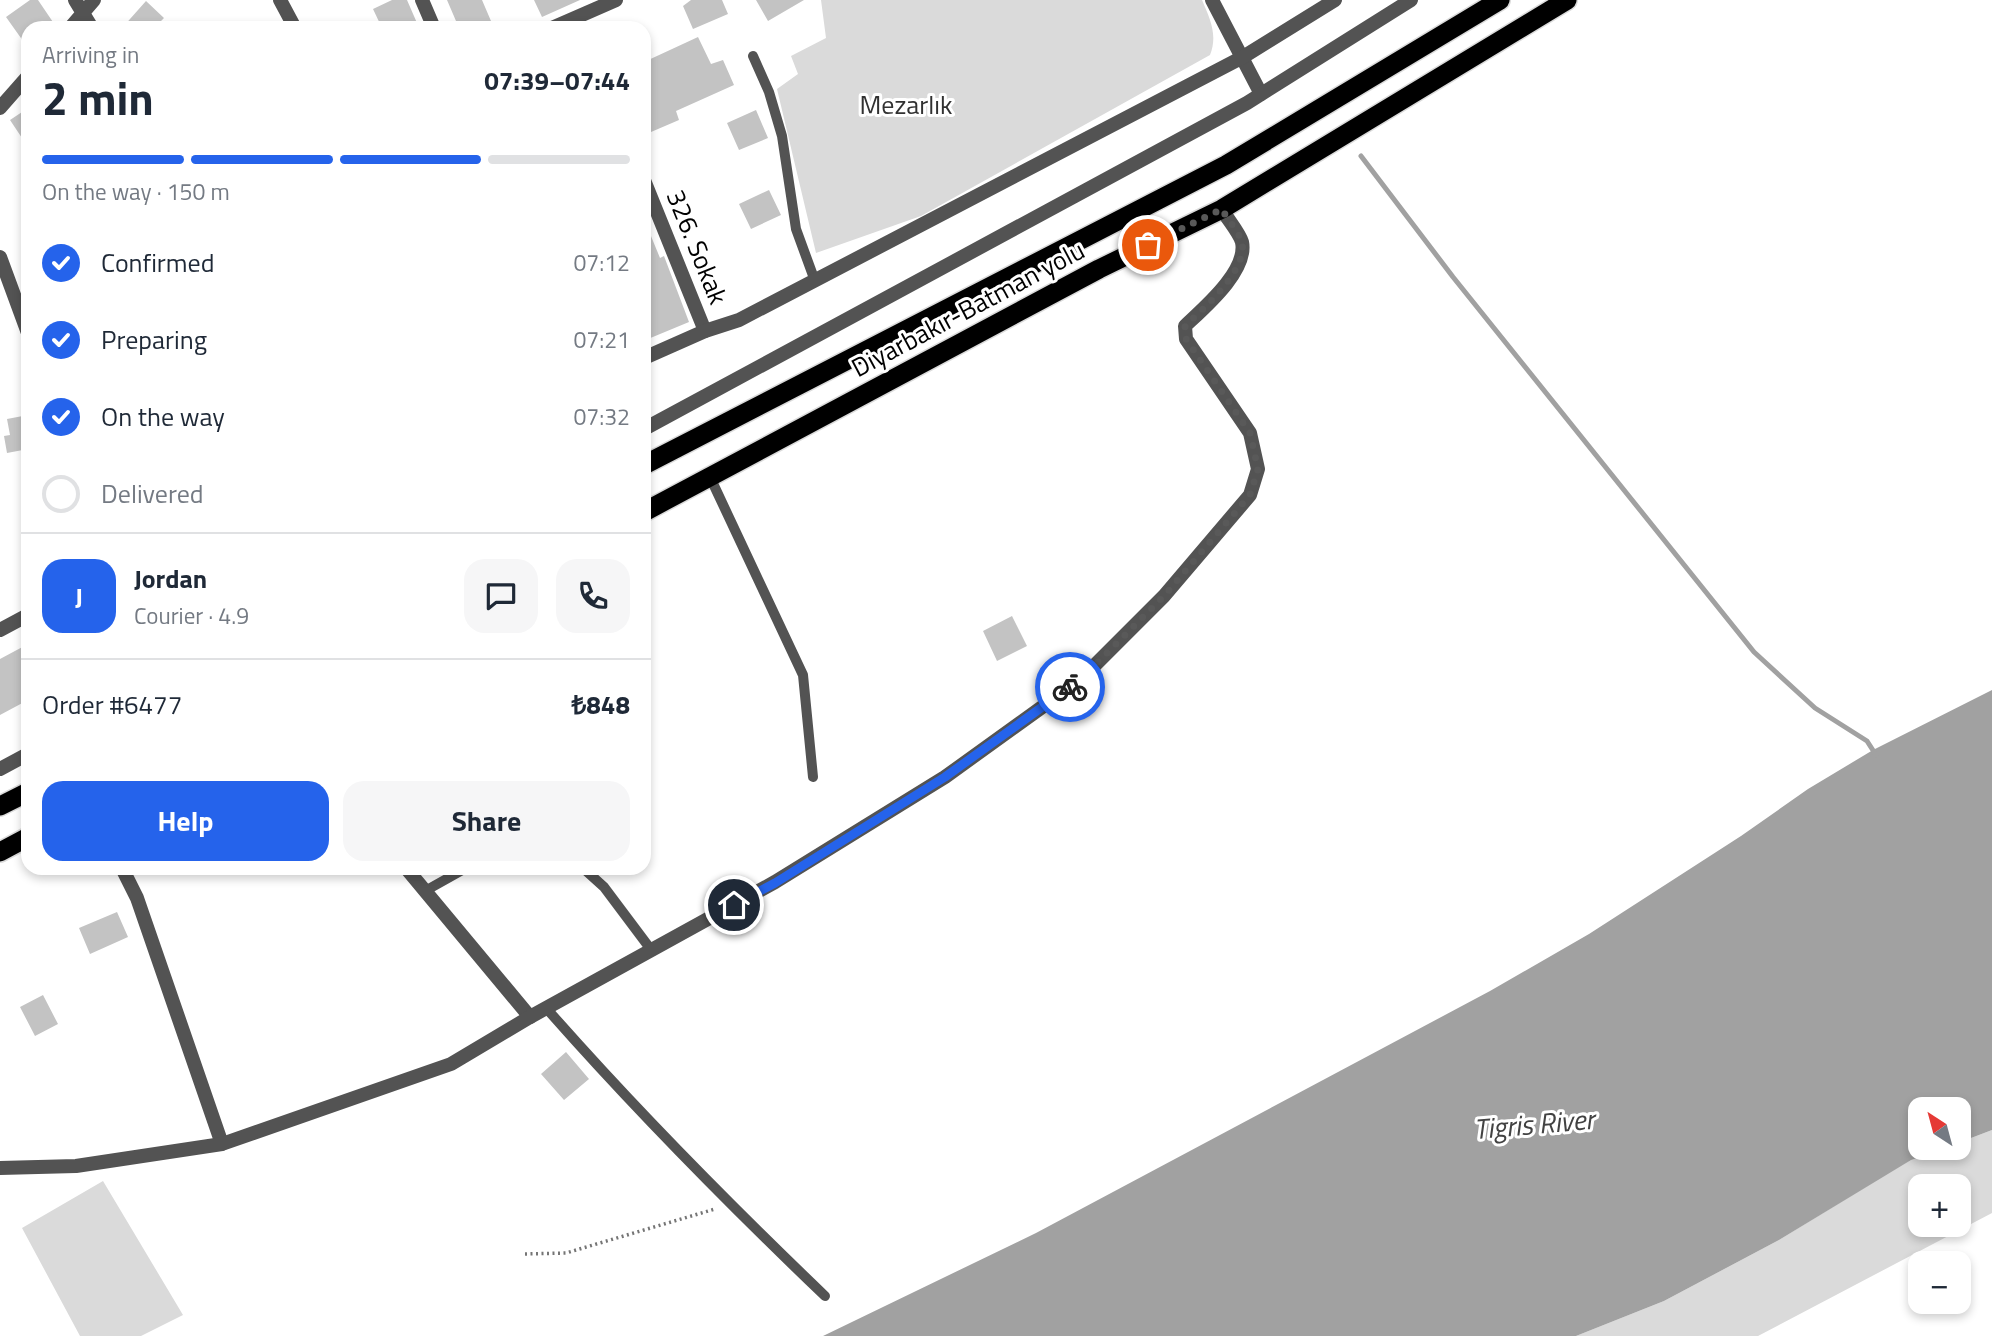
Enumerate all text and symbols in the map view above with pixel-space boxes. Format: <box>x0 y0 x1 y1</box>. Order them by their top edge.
text: Arriving in <box>42 37 139 72</box>
text: 07:39–07:44 <box>484 61 630 100</box>
text: 2 min <box>42 63 154 133</box>
park label: Mezarlık <box>860 85 952 124</box>
text: On the way · 150 m <box>42 174 230 209</box>
street label: 326. Sokak <box>657 184 738 310</box>
pin <box>1118 215 1178 275</box>
icon: bag <box>1129 226 1167 264</box>
street label: Diyarbakır-Batman yolu <box>844 230 1091 387</box>
text: Confirmed <box>101 243 215 282</box>
icon: check <box>42 244 80 282</box>
text: 07:12 <box>573 245 630 280</box>
text: Preparing <box>101 320 207 359</box>
icon: check <box>42 321 80 359</box>
text: 07:21 <box>573 322 630 357</box>
text: On the way <box>101 397 225 436</box>
icon: check <box>42 398 80 436</box>
text: 07:32 <box>573 399 630 434</box>
text: Delivered <box>101 474 204 513</box>
text: Jordan <box>134 559 207 598</box>
button: chat <box>464 559 538 633</box>
button: phone <box>556 559 630 633</box>
text: J <box>75 577 83 616</box>
text: Courier · 4.9 <box>134 598 249 633</box>
courier <box>1035 652 1105 722</box>
icon: bike <box>1051 668 1089 706</box>
text: Order #6477 <box>42 685 182 724</box>
text: ₺848 <box>571 685 630 724</box>
button: Help <box>42 781 329 861</box>
button: Share <box>343 781 630 861</box>
pin <box>704 875 764 935</box>
icon: home <box>715 886 753 924</box>
water label: Tigris River <box>1472 1097 1599 1150</box>
north arrow <box>1908 1097 1970 1160</box>
map controls <box>1908 1097 1971 1314</box>
button: + <box>1908 1174 1971 1237</box>
button: − <box>1908 1251 1971 1314</box>

